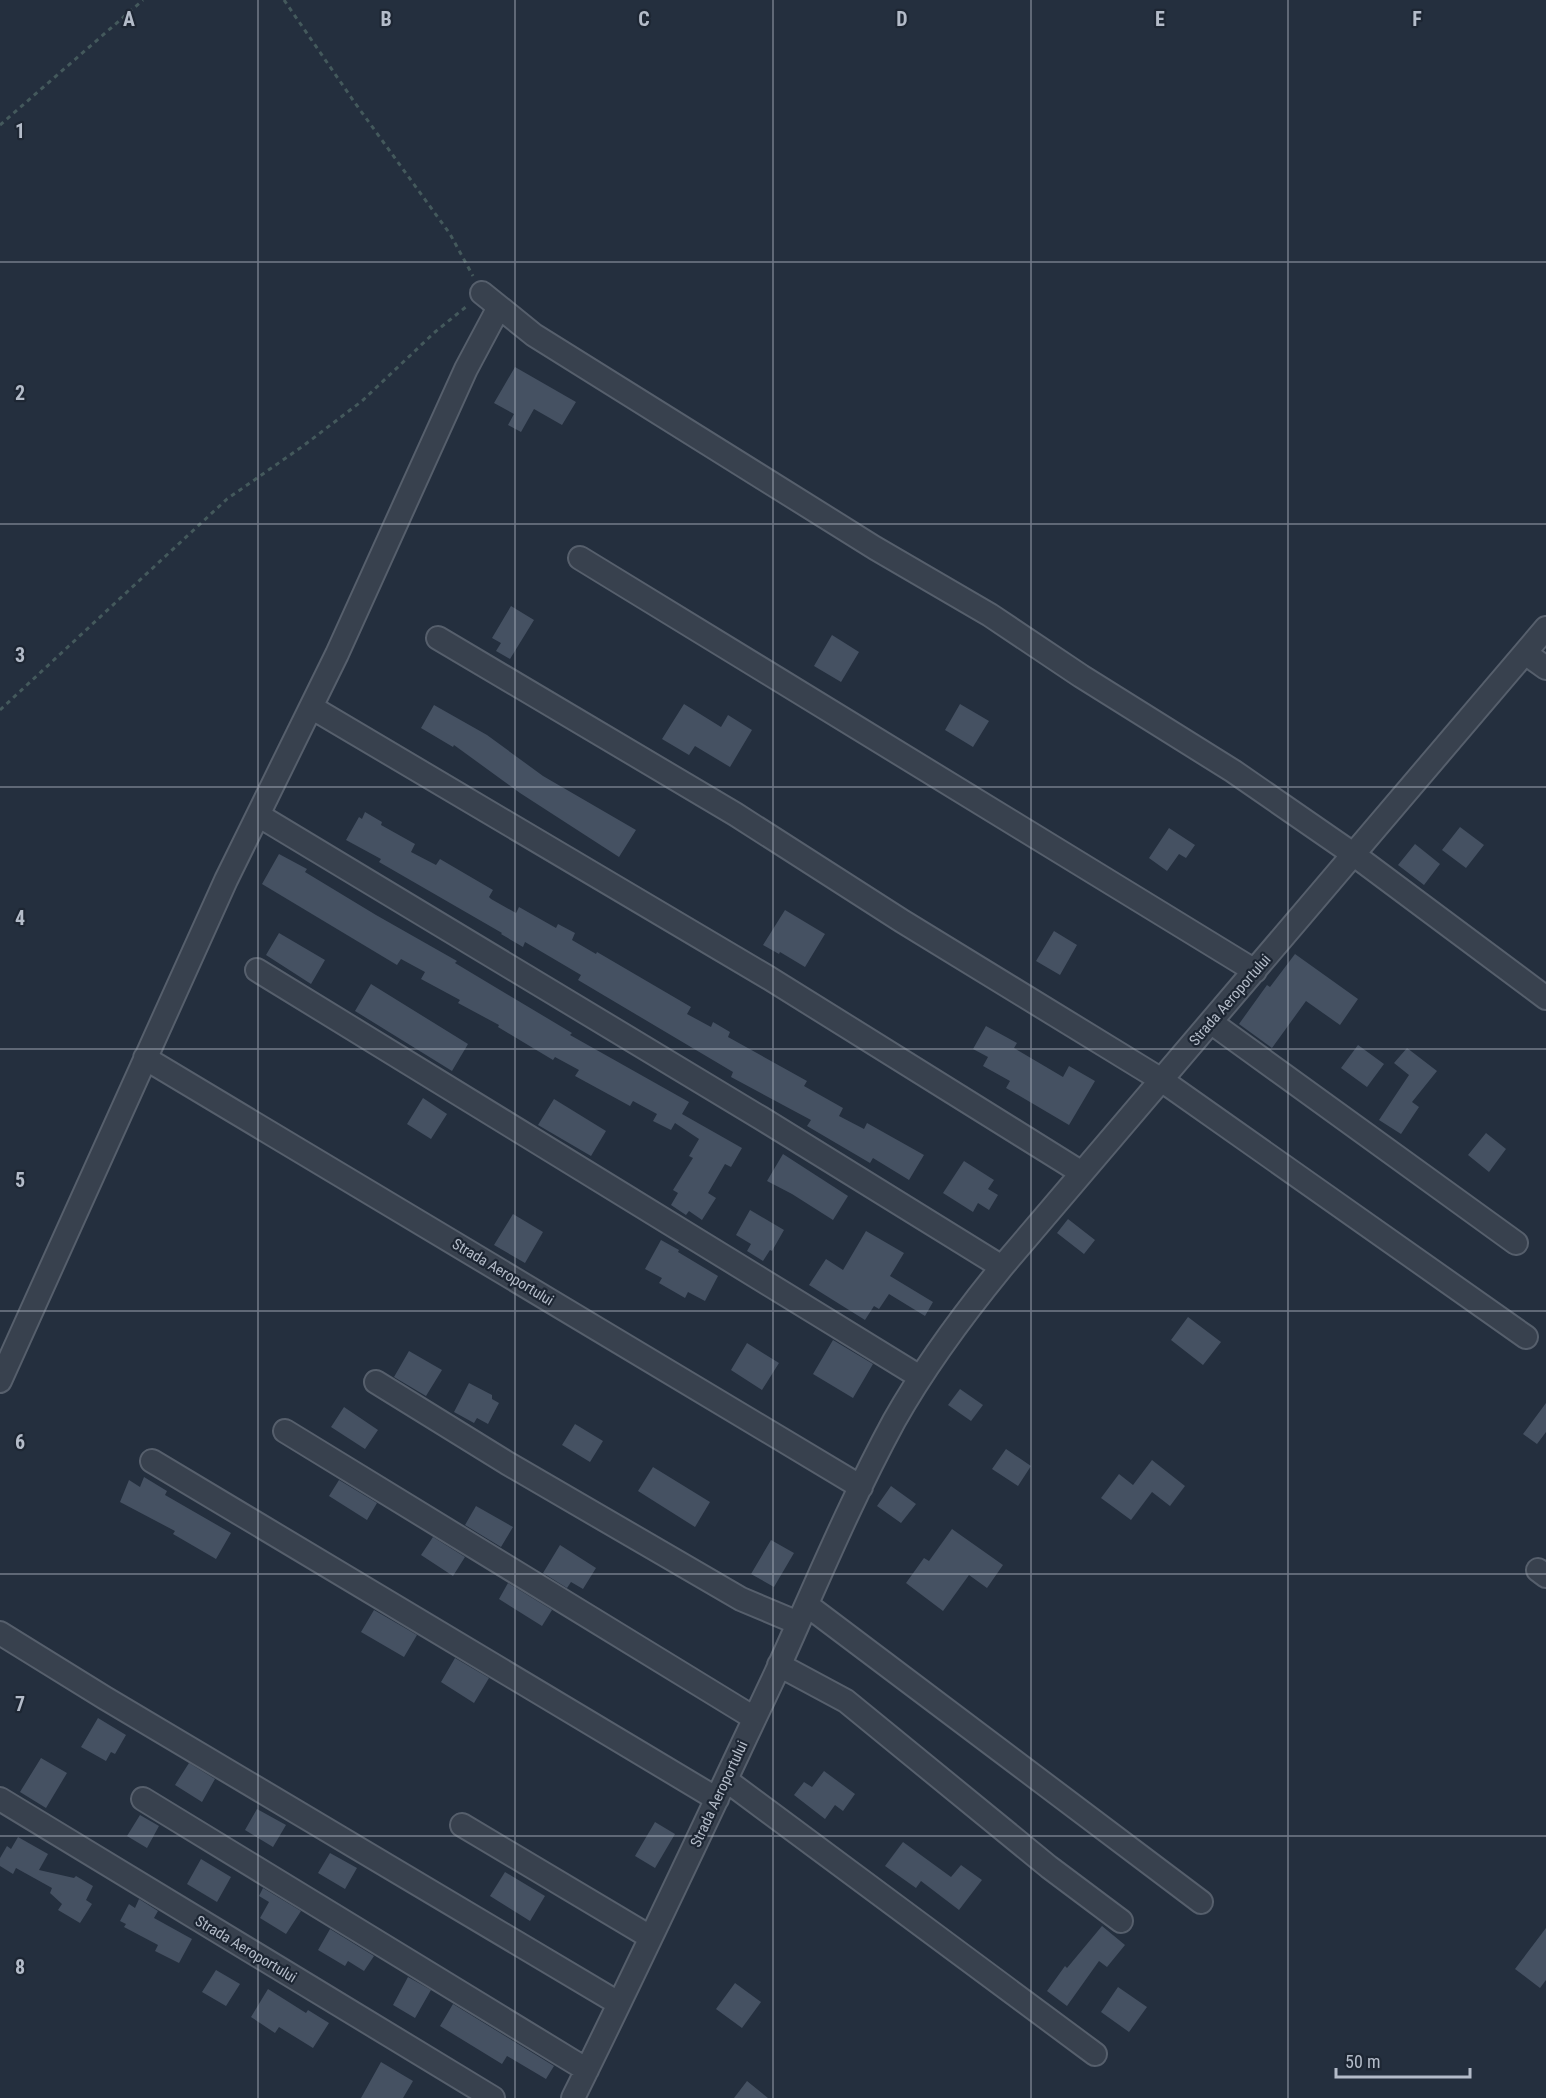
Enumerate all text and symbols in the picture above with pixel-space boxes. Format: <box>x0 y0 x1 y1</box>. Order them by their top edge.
text: A <box>123 7 135 31</box>
text: B <box>380 7 392 31</box>
text: C <box>638 7 650 31</box>
text: D <box>896 7 908 31</box>
text: E <box>1155 7 1165 31</box>
text: F <box>1412 7 1422 31</box>
text: 1 <box>15 119 25 143</box>
text: 2 <box>15 381 25 405</box>
text: 3 <box>15 643 25 667</box>
text: 4 <box>15 906 25 930</box>
street label: Strada Aeroportului <box>1185 951 1275 1049</box>
text: 5 <box>15 1168 25 1192</box>
street label: Strada Aeroportului <box>449 1235 557 1309</box>
text: 6 <box>15 1430 25 1454</box>
text: 7 <box>15 1692 25 1716</box>
street label: Strada Aeroportului <box>687 1738 751 1850</box>
street label: Strada Aeroportului <box>192 1912 300 1986</box>
text: 8 <box>15 1955 25 1979</box>
scale bar <box>1336 2041 1470 2079</box>
text: 50 m <box>1345 2051 1380 2072</box>

